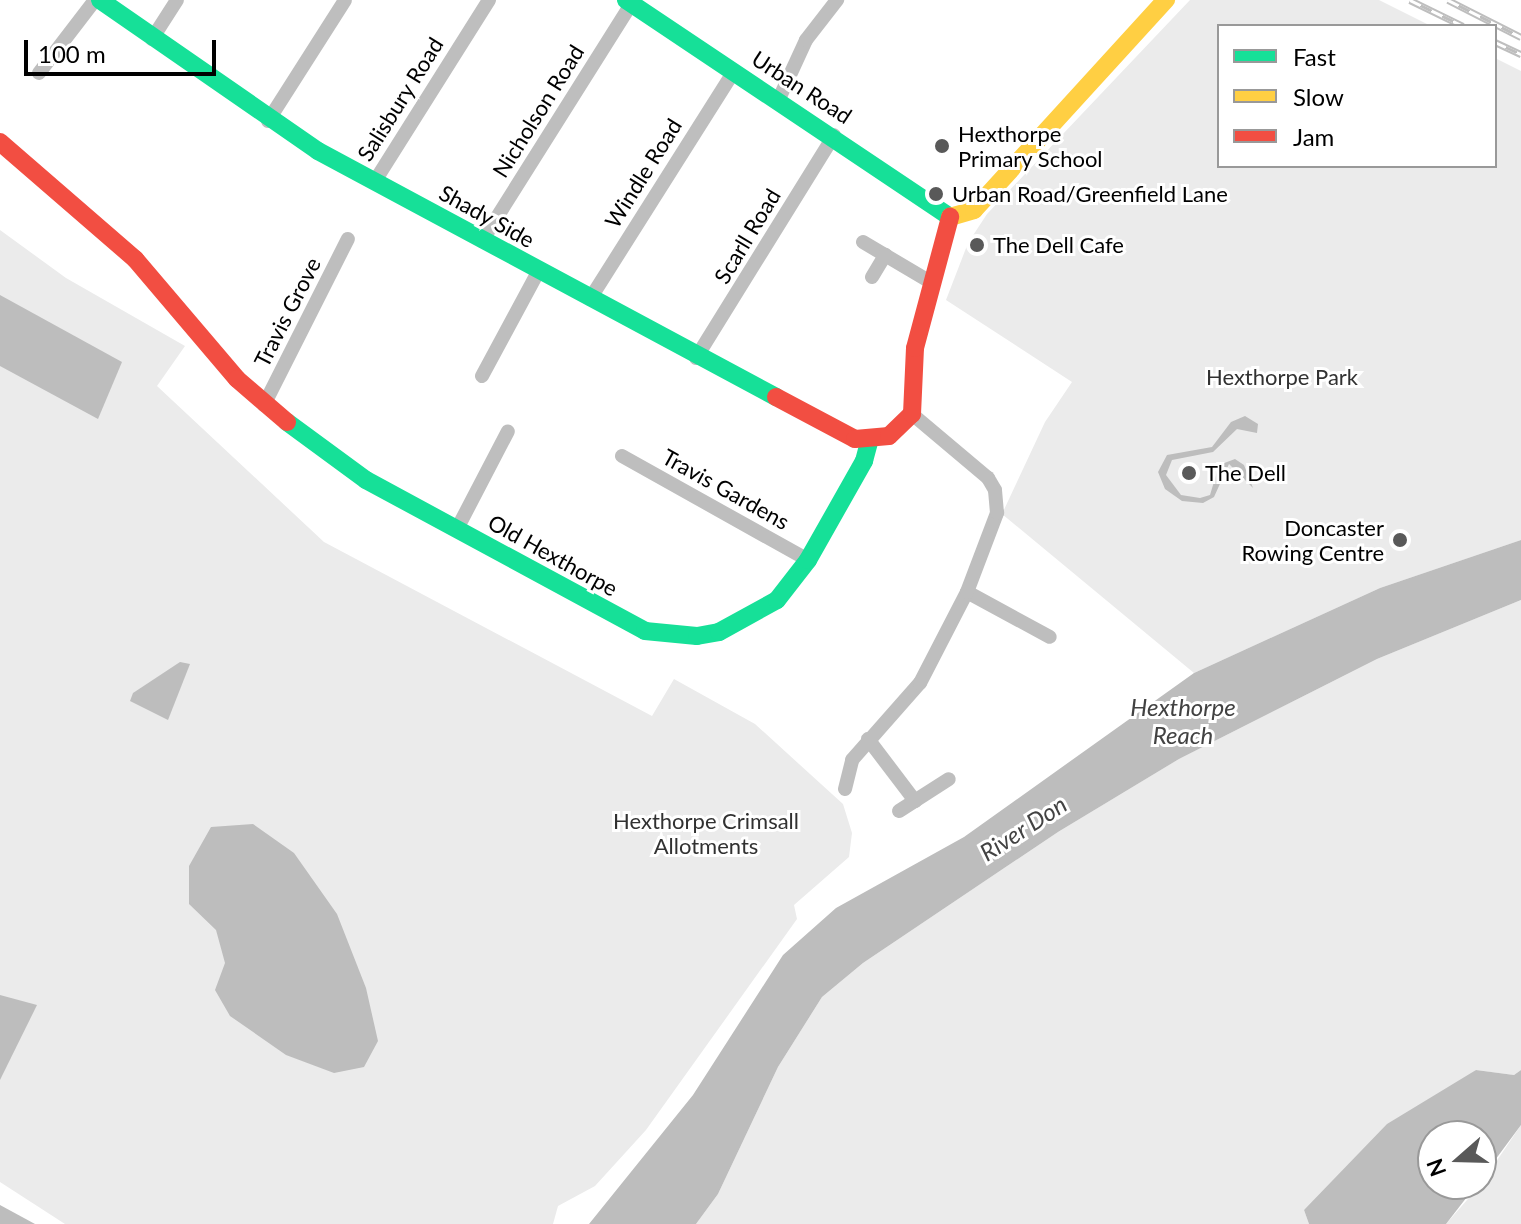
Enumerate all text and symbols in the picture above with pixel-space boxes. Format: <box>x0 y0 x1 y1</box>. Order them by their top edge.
scale bar <box>28 24 220 74</box>
legend <box>1217 24 1497 168</box>
street label: Salisbury Road <box>351 32 449 166</box>
text: 100 m <box>38 39 106 68</box>
street label: Nicholson Road <box>487 40 589 182</box>
text: Fast <box>1293 42 1336 71</box>
street label: Urban Road <box>747 45 857 129</box>
text: Slow <box>1293 82 1344 111</box>
street label: Windle Road <box>599 114 687 232</box>
place label: Hexthorpe Primary School <box>958 120 1103 172</box>
text: Jam <box>1293 122 1334 151</box>
marker: Hexthorpe Primary School <box>933 137 951 155</box>
street label: Shady Side <box>435 179 539 253</box>
place label: Urban Road/Greenfield Lane <box>952 181 1228 207</box>
street label: Scarll Road <box>708 184 786 288</box>
marker: Urban Road/Greenfield Lane <box>927 185 945 203</box>
place label: The Dell Cafe <box>993 232 1124 258</box>
marker: The Dell Cafe <box>968 236 986 254</box>
street label: Travis Grove <box>248 253 326 371</box>
park label: Hexthorpe Park <box>1206 364 1358 390</box>
street label: Travis Gardens <box>658 443 794 535</box>
place label: The Dell <box>1205 460 1286 486</box>
marker: The Dell <box>1180 464 1198 482</box>
street label: Old Hexthorpe <box>484 509 622 601</box>
place label: Doncaster Rowing Centre <box>1241 514 1384 566</box>
marker: Doncaster Rowing Centre <box>1391 531 1409 549</box>
water label: Hexthorpe Reach <box>1130 693 1236 749</box>
water label: River Don <box>974 789 1072 867</box>
park label: Hexthorpe Crimsall Allotments <box>613 807 799 858</box>
north arrow <box>1417 1120 1497 1200</box>
text: N <box>1420 1155 1451 1180</box>

